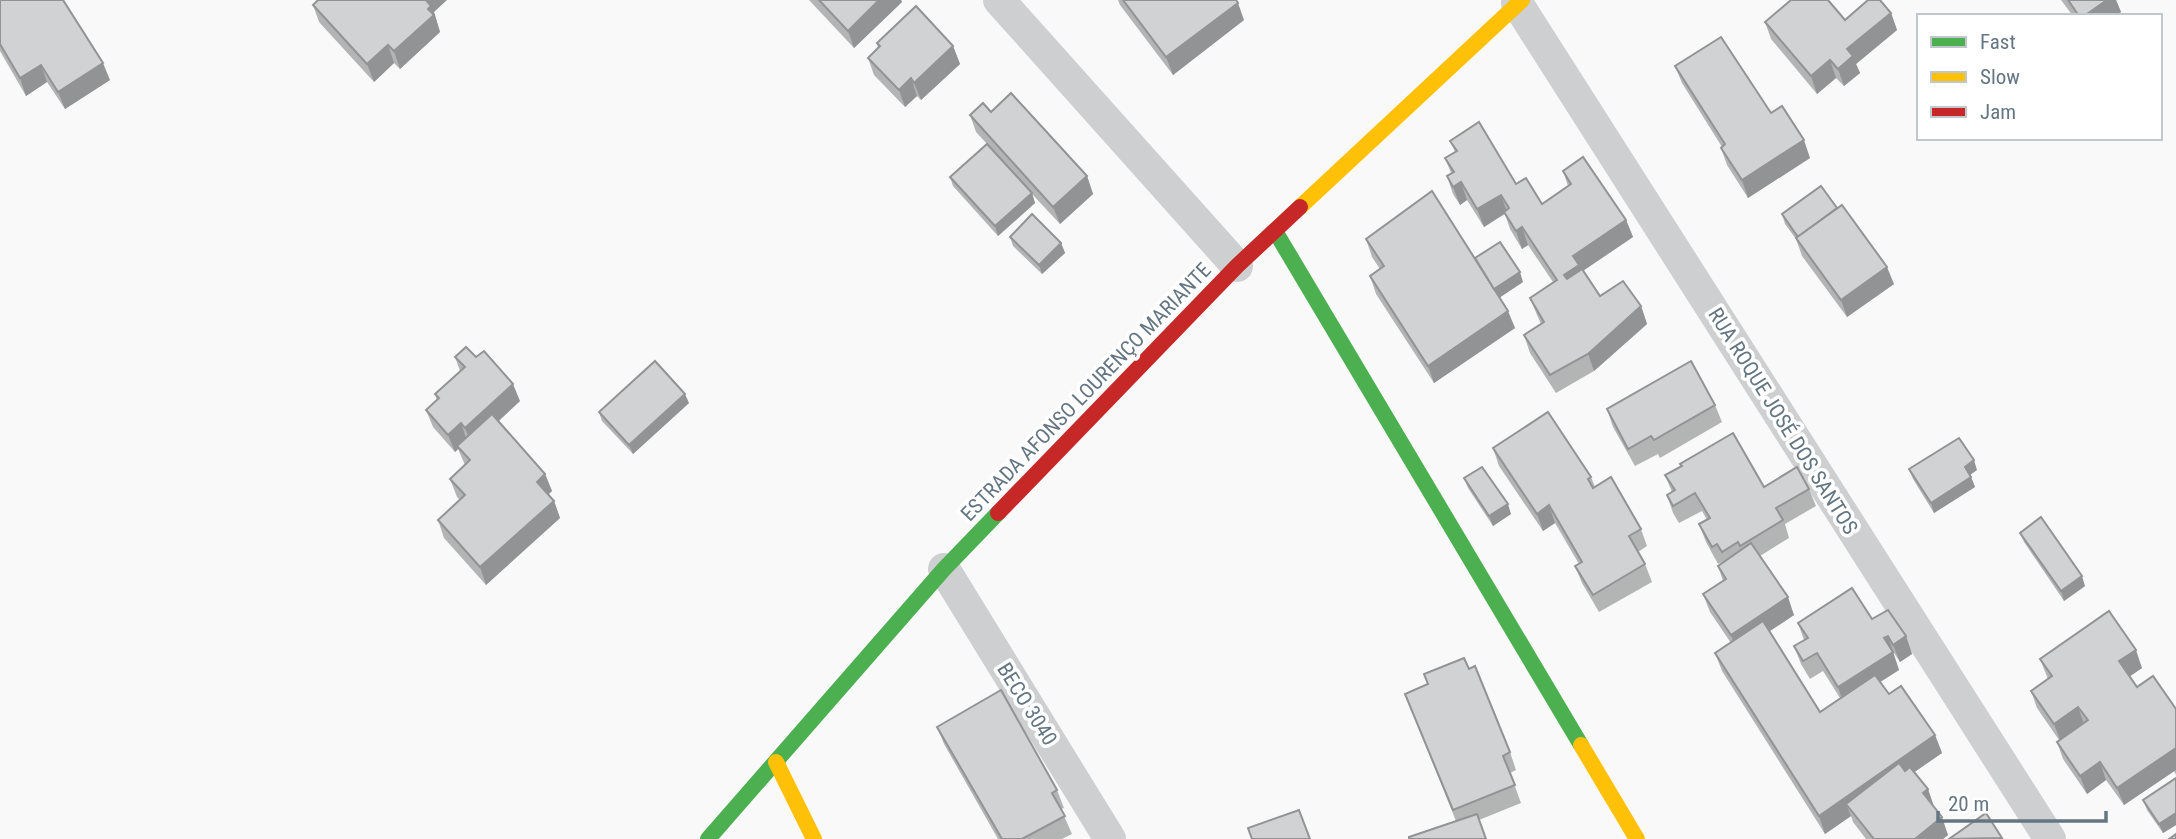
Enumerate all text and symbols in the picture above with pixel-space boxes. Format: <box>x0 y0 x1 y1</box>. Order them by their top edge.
legend <box>1917 14 2162 140</box>
text: Fast <box>1980 30 2016 54</box>
text: Slow <box>1980 65 2020 89</box>
text: Jam <box>1980 100 2016 124</box>
street label: ESTRADA AFONSO LOURENÇO MARIANTE <box>956 258 1216 526</box>
street label: RUA ROQUE JOSÉ DOS SANTOS <box>1703 303 1863 539</box>
street label: BECO 3040 <box>992 658 1062 750</box>
scale bar <box>1938 780 2106 824</box>
text: 20 m <box>1948 792 1989 816</box>

